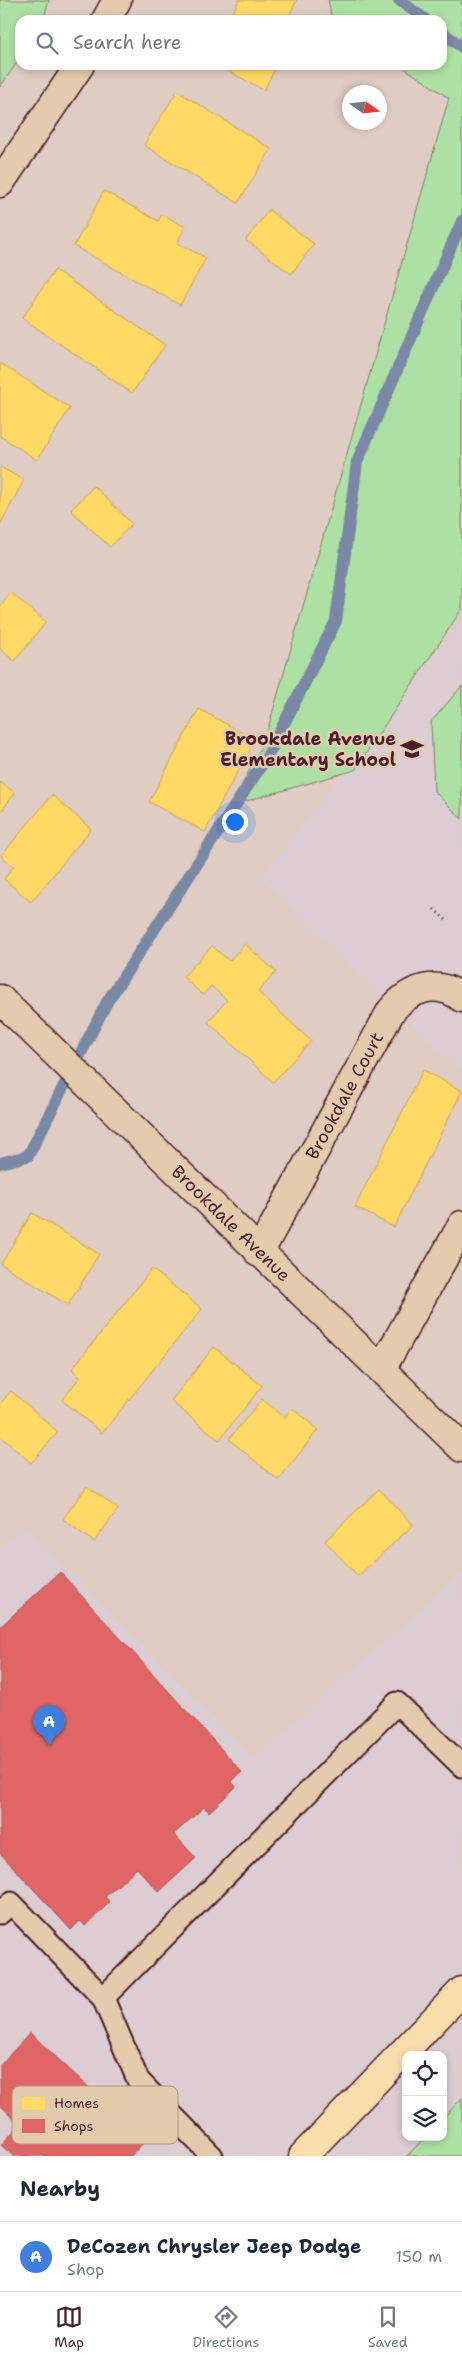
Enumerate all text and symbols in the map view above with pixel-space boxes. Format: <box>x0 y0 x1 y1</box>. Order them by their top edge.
search box <box>15 15 447 70</box>
icon: search <box>33 29 61 57</box>
text: Search here <box>73 30 182 55</box>
north arrow <box>342 85 387 130</box>
place label: Brookdale Avenue Elementary School <box>220 727 396 772</box>
school or university icon: Brookdale Avenue Elementary School <box>399 736 425 762</box>
your location <box>222 809 248 835</box>
street label: Brookdale Court <box>300 1028 389 1164</box>
street label: Brookdale Avenue <box>166 1160 296 1287</box>
pin: A <box>33 1705 65 1746</box>
map controls <box>402 2051 447 2141</box>
button: locate <box>402 2051 447 2096</box>
legend <box>12 2086 178 2144</box>
text: Homes <box>54 2094 99 2112</box>
button: layers <box>402 2096 447 2141</box>
text: Shops <box>54 2117 93 2135</box>
text: Nearby <box>20 2175 100 2203</box>
text: DeCozen Chrysler Jeep Dodge <box>67 2234 361 2259</box>
text: A <box>30 2246 42 2267</box>
text: 150 m <box>395 2246 442 2267</box>
text: Shop <box>67 2259 104 2280</box>
tab: Map <box>54 2303 84 2351</box>
tab: Directions <box>193 2303 260 2351</box>
tab: Saved <box>368 2303 408 2351</box>

